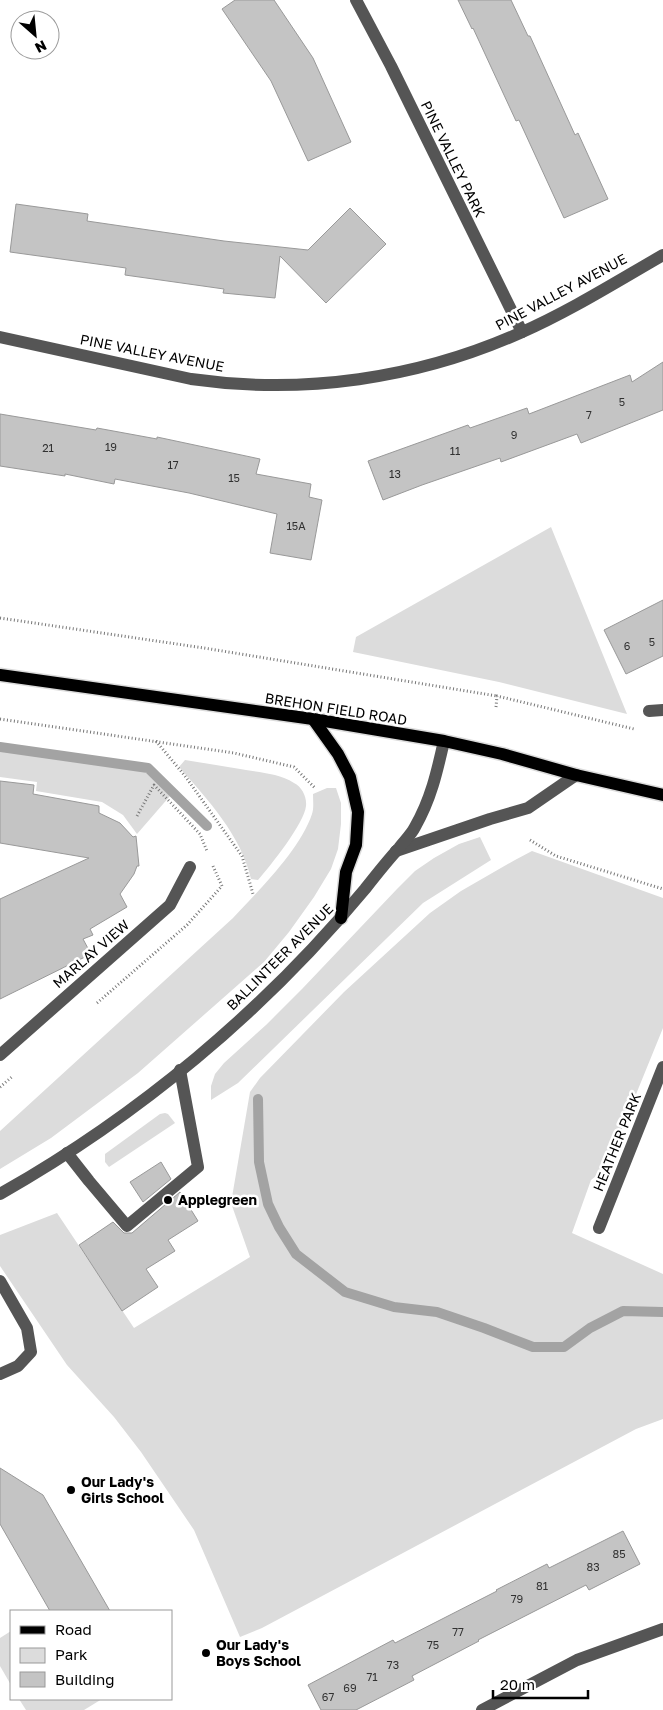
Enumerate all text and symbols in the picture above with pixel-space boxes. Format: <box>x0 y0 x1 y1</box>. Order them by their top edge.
north arrow <box>10 10 60 60</box>
text: N <box>33 37 50 57</box>
street label: PINE VALLEY PARK <box>418 98 489 220</box>
street label: PINE VALLEY AVENUE <box>492 250 629 333</box>
street label: PINE VALLEY AVENUE <box>79 330 226 375</box>
house number: 5 <box>619 395 625 408</box>
house number: 7 <box>586 408 592 421</box>
house number: 9 <box>511 428 517 441</box>
house number: 19 <box>105 440 117 453</box>
house number: 21 <box>42 441 54 454</box>
house number: 11 <box>450 444 460 457</box>
house number: 17 <box>167 458 179 471</box>
house number: 13 <box>389 467 401 480</box>
house number: 15 <box>228 471 240 484</box>
house number: 15A <box>286 519 306 532</box>
house number: 5 <box>649 635 655 648</box>
house number: 6 <box>624 639 631 652</box>
street label: BREHON FIELD ROAD <box>264 689 408 728</box>
street label: BALLINTEER AVENUE <box>223 900 336 1013</box>
street label: MARLAY VIEW <box>49 916 133 991</box>
street label: HEATHER PARK <box>589 1090 644 1194</box>
place label: Applegreen <box>178 1191 257 1208</box>
marker: Applegreen <box>162 1194 174 1206</box>
place label: Our Lady's Girls School <box>81 1473 164 1506</box>
marker: Our Lady's Girls School <box>65 1484 77 1496</box>
house number: 85 <box>612 1547 626 1560</box>
house number: 83 <box>586 1560 600 1573</box>
house number: 81 <box>536 1579 548 1592</box>
house number: 79 <box>511 1592 523 1605</box>
legend <box>10 1610 172 1700</box>
text: Road <box>55 1620 92 1638</box>
house number: 77 <box>452 1625 464 1638</box>
place label: Our Lady's Boys School <box>216 1636 301 1669</box>
house number: 75 <box>427 1638 439 1651</box>
text: Park <box>55 1645 88 1663</box>
marker: Our Lady's Boys School <box>200 1647 212 1659</box>
house number: 73 <box>387 1658 399 1671</box>
scale bar <box>493 1668 588 1700</box>
text: Building <box>55 1670 115 1688</box>
house number: 71 <box>366 1670 378 1683</box>
text: 20 m <box>500 1675 535 1693</box>
house number: 69 <box>343 1681 357 1694</box>
house number: 67 <box>322 1690 334 1703</box>

